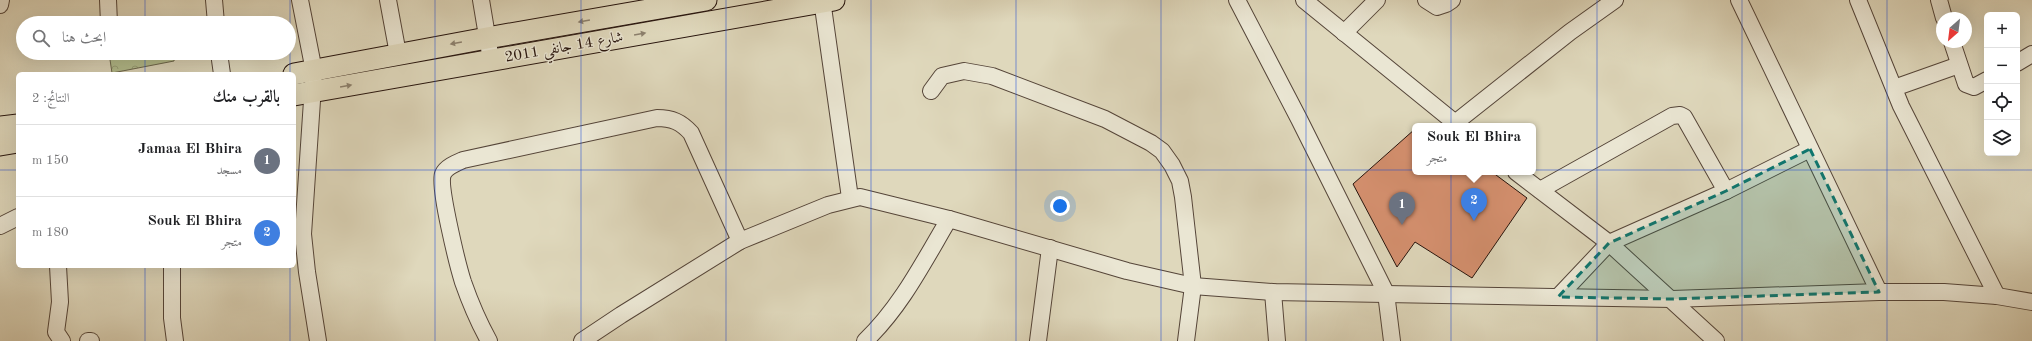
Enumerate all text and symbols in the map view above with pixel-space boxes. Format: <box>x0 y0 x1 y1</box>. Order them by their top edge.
north arrow <box>1936 12 1972 48</box>
map controls <box>1984 12 2020 156</box>
button: + <box>1984 12 2020 48</box>
search box <box>16 16 296 60</box>
one-way arrow <box>578 18 590 24</box>
icon: search <box>30 27 52 49</box>
street label: شارع 14 جانفي 2011 <box>504 30 625 71</box>
text: ابحث هنا <box>62 31 106 46</box>
one-way arrow <box>634 31 646 37</box>
one-way arrow <box>450 41 462 47</box>
button: − <box>1984 48 2020 84</box>
one-way arrow <box>340 83 352 89</box>
button: locate <box>1984 84 2020 120</box>
text: بالقرب منك <box>212 89 280 106</box>
text: النتائج: 2 <box>32 92 70 105</box>
button: layers <box>1984 120 2020 156</box>
popup <box>1412 123 1536 175</box>
text: Souk El Bhira <box>1427 130 1521 145</box>
text: Jamaa El Bhira <box>138 142 242 157</box>
text: متجر <box>1427 152 1447 165</box>
text: 150 m <box>32 154 69 167</box>
text: 1 <box>263 154 271 167</box>
text: مسجد <box>216 164 242 177</box>
pin: 2 <box>1461 188 1487 221</box>
pin: 1 <box>1389 192 1415 225</box>
your location <box>1050 196 1070 216</box>
text: Souk El Bhira <box>147 214 242 229</box>
text: 180 m <box>32 226 69 239</box>
text: 2 <box>263 226 271 239</box>
text: متجر <box>221 236 242 249</box>

